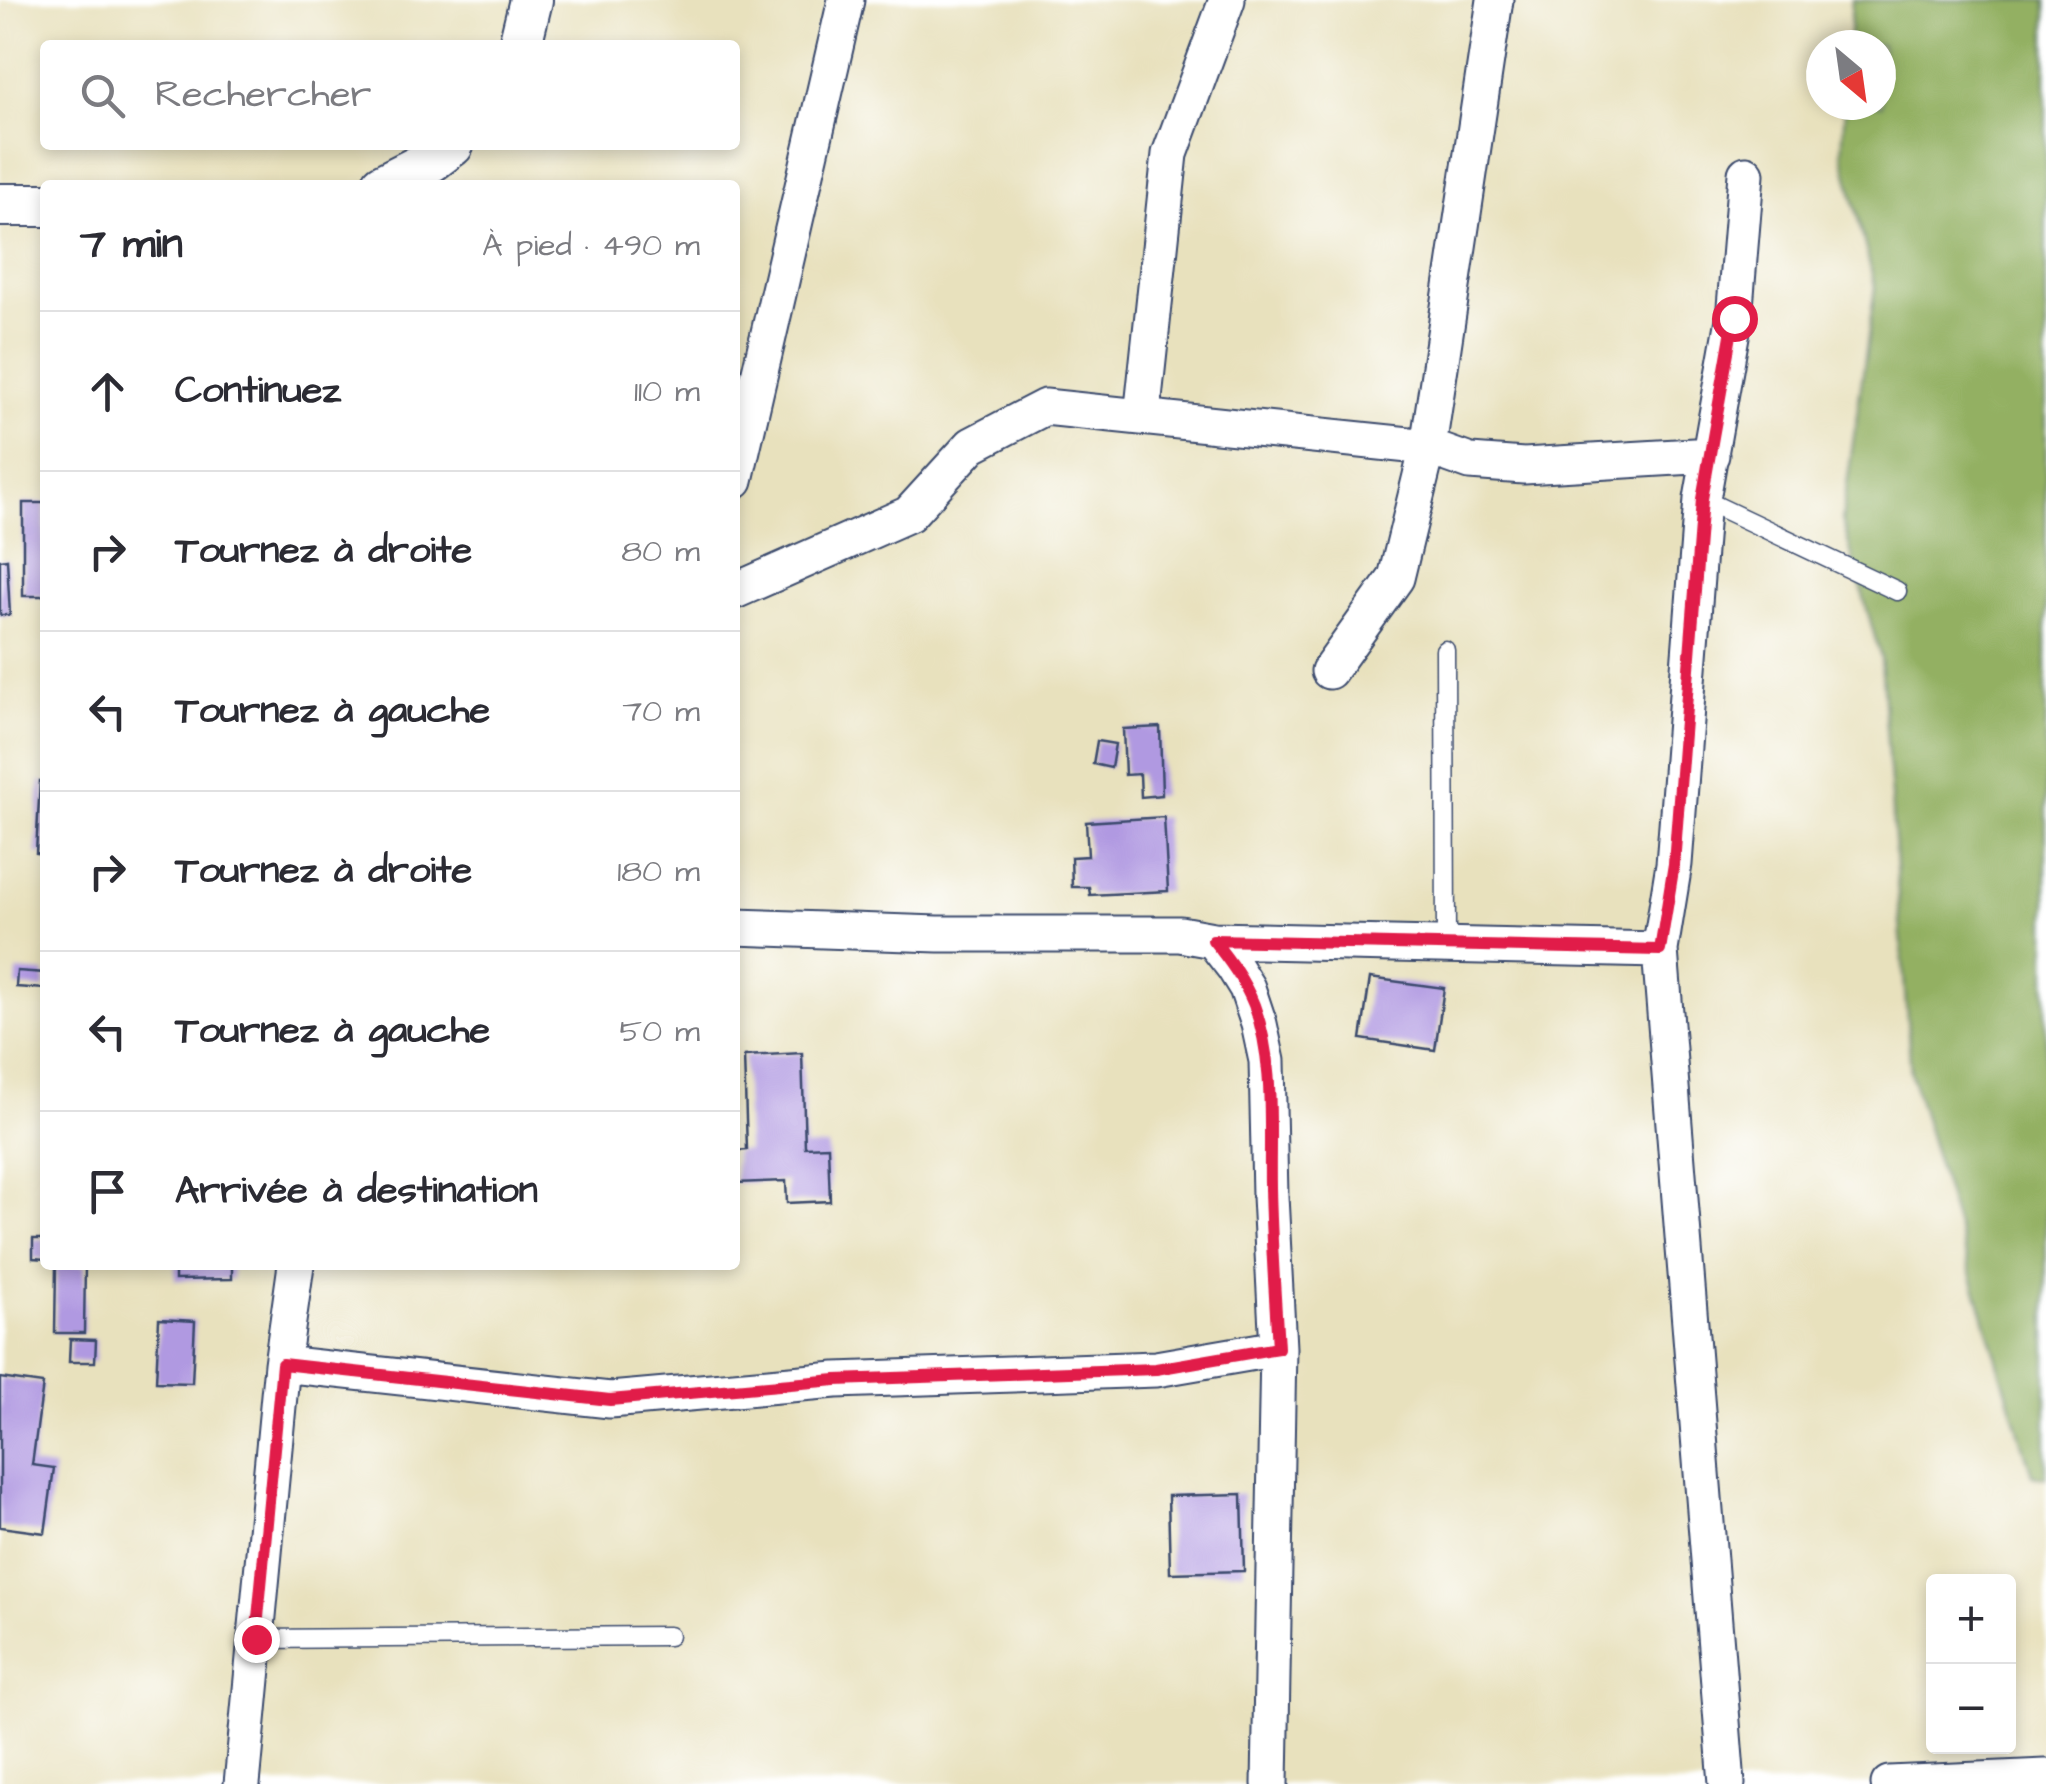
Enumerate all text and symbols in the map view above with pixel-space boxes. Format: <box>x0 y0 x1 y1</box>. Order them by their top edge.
north arrow <box>1806 30 1896 120</box>
search box <box>40 40 740 150</box>
icon: search <box>75 68 130 123</box>
text: Rechercher <box>155 69 371 121</box>
text: 7 min <box>80 216 183 274</box>
text: À pied · 490 m <box>482 223 700 268</box>
route start <box>1712 296 1758 342</box>
icon: ahead <box>80 364 135 419</box>
text: Continuez <box>175 365 341 417</box>
text: 110 m <box>634 369 700 414</box>
icon: right <box>80 524 135 579</box>
text: Tournez à droite <box>175 525 472 577</box>
text: 80 m <box>621 529 700 574</box>
icon: left <box>80 684 135 739</box>
text: Tournez à gauche <box>175 685 490 737</box>
text: 70 m <box>622 689 700 734</box>
icon: right <box>80 844 135 899</box>
text: Tournez à droite <box>175 845 472 897</box>
text: 180 m <box>617 849 700 894</box>
icon: left <box>80 1004 135 1059</box>
text: Tournez à gauche <box>175 1005 490 1057</box>
text: 50 m <box>619 1009 700 1054</box>
icon: arrive <box>80 1164 135 1219</box>
text: Arrivée à destination <box>175 1165 538 1217</box>
map controls <box>1926 1574 2016 1754</box>
button: + <box>1926 1574 2016 1664</box>
route end <box>234 1617 280 1663</box>
button: − <box>1926 1664 2016 1754</box>

